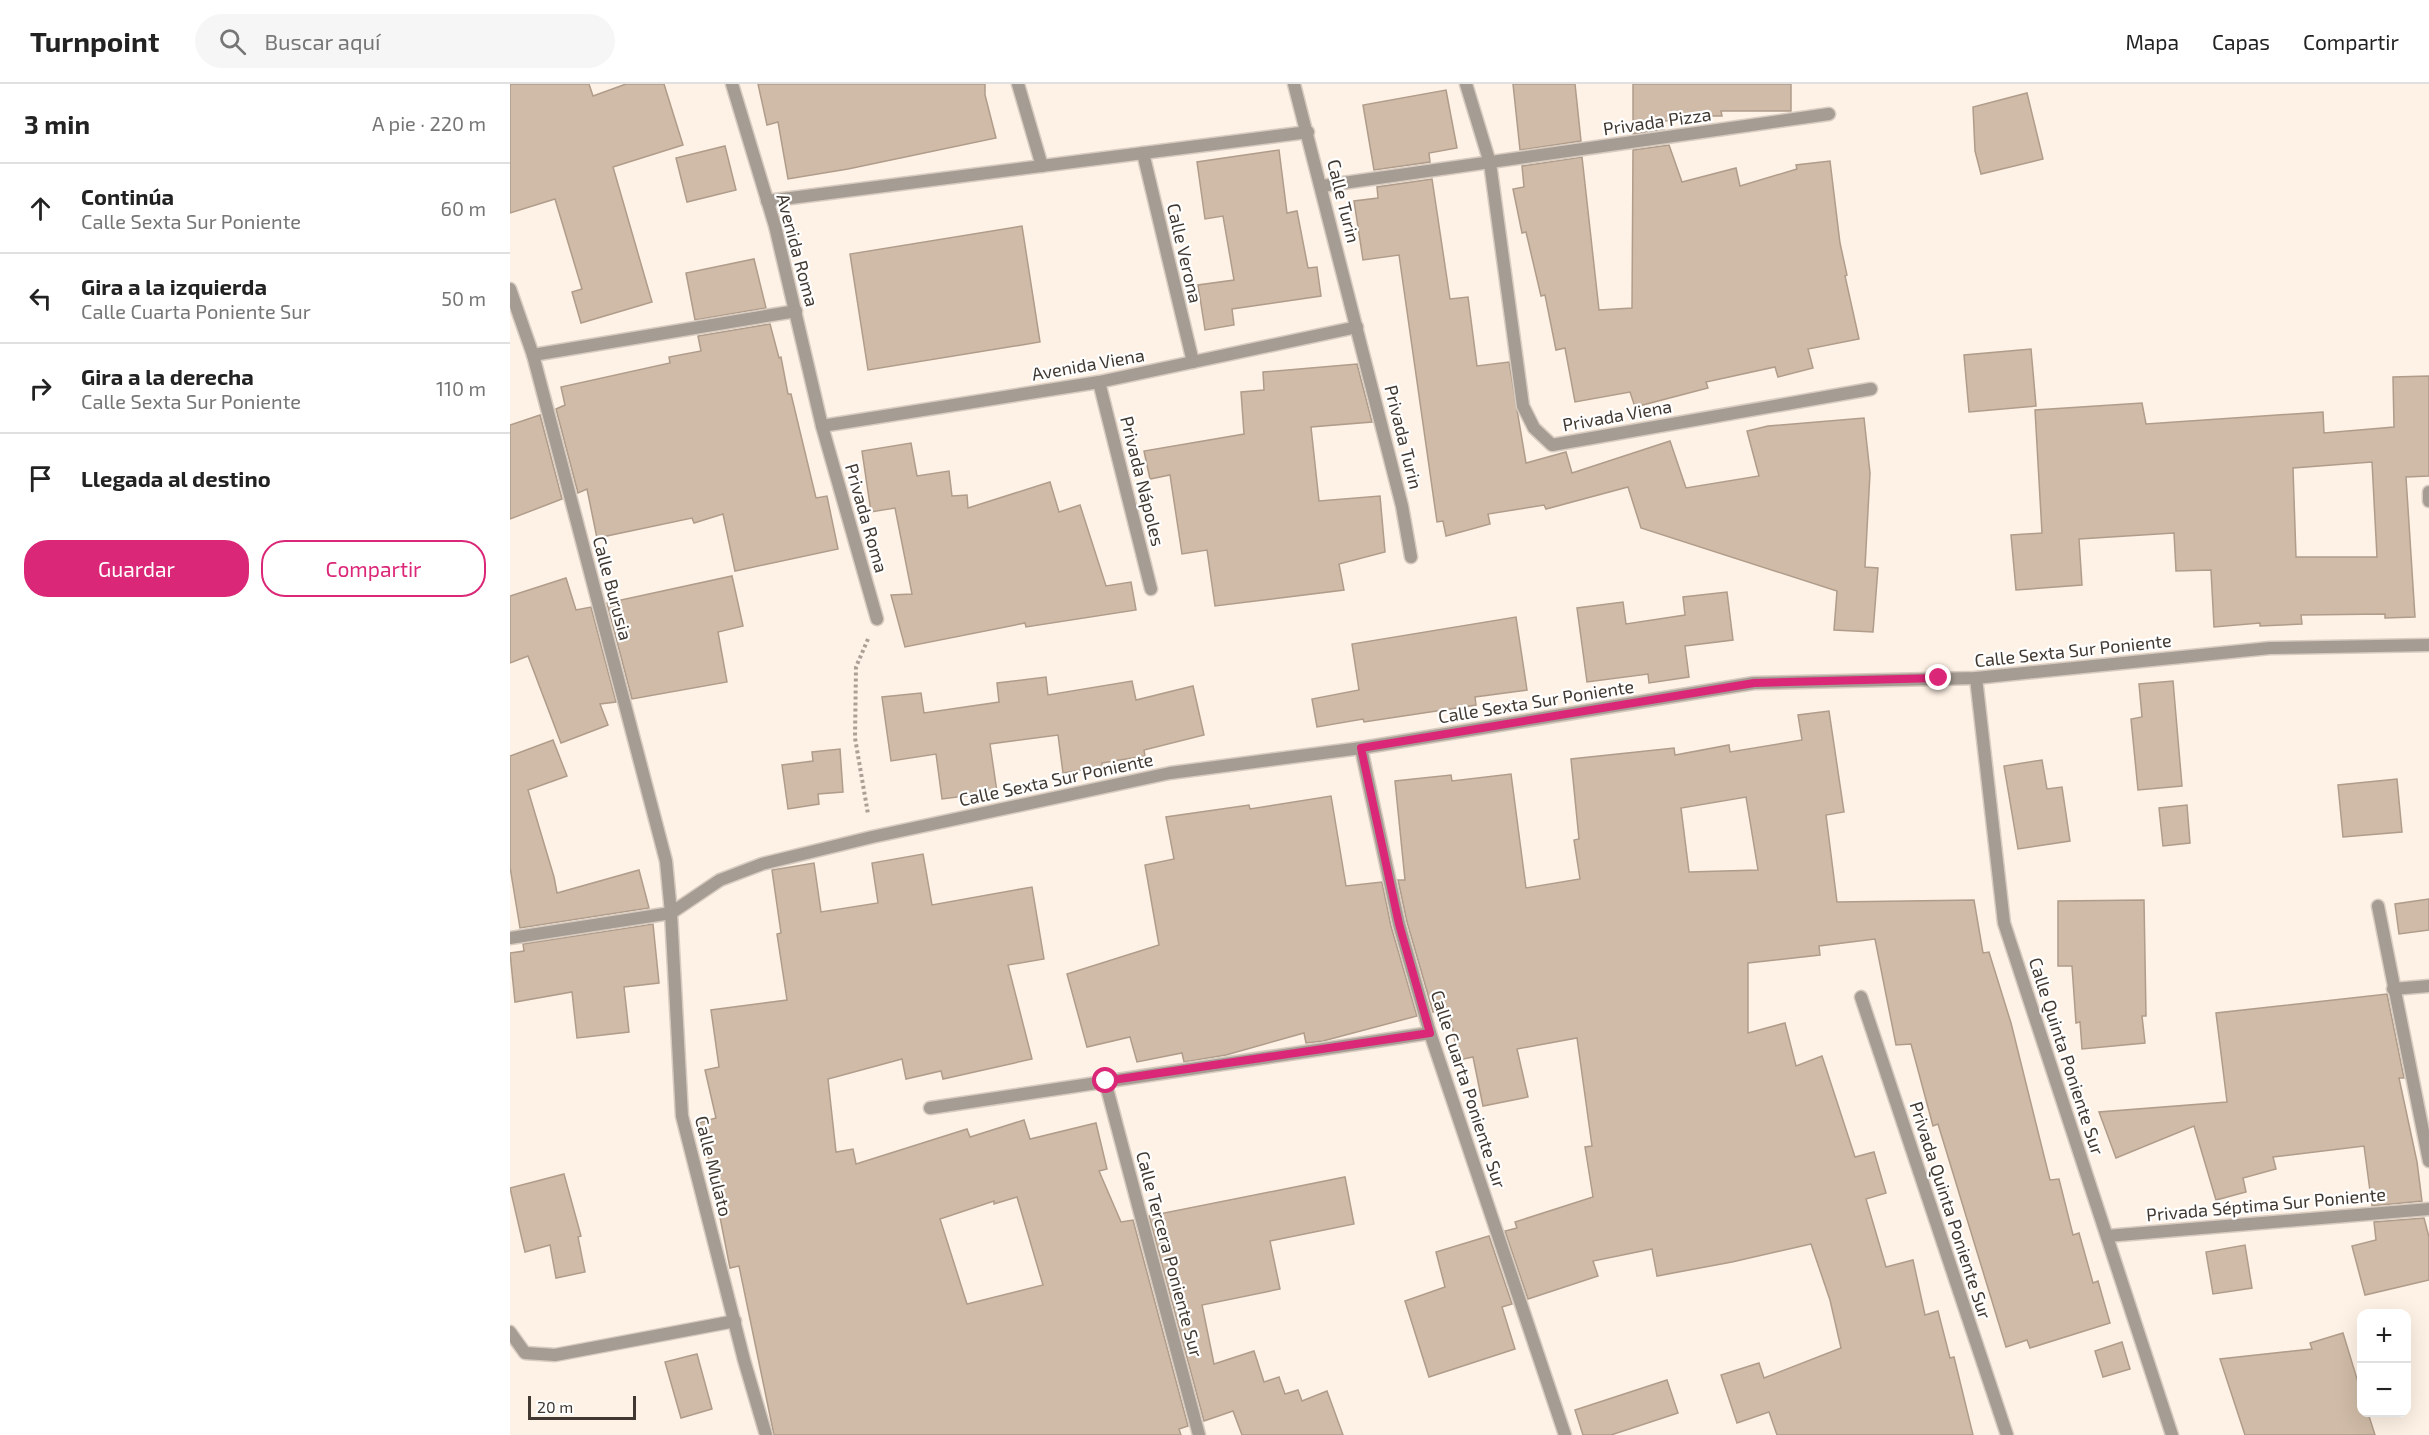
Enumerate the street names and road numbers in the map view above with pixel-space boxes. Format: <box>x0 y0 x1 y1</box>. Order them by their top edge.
street label: Privada Pizza <box>1601 103 1713 139</box>
street label: Calle Turin <box>1323 157 1365 245</box>
street label: Avenida Roma <box>772 191 824 309</box>
street label: Calle Verona <box>1163 201 1207 305</box>
street label: Avenida Viena <box>1030 343 1146 385</box>
street label: Privada Turin <box>1380 383 1428 491</box>
street label: Privada Viena <box>1561 395 1673 435</box>
street label: Privada Nápoles <box>1116 414 1170 548</box>
street label: Privada Roma <box>841 461 893 575</box>
street label: Calle Burusia <box>589 534 637 642</box>
street label: Calle Sexta Sur Poniente <box>1973 629 2173 671</box>
street label: Calle Sexta Sur Poniente <box>1436 675 1636 727</box>
street label: Calle Sexta Sur Poniente <box>957 748 1155 810</box>
street label: Calle Quinta Poniente Sur <box>2025 954 2109 1158</box>
street label: Calle Cuarta Poniente Sur <box>1427 987 1511 1191</box>
street label: Privada Quinta Poniente Sur <box>1905 1098 1997 1322</box>
street label: Calle Mulato <box>691 1113 737 1219</box>
street label: Calle Tercera Poniente Sur <box>1132 1149 1208 1359</box>
street label: Privada Séptima Sur Poniente <box>2145 1183 2387 1225</box>

